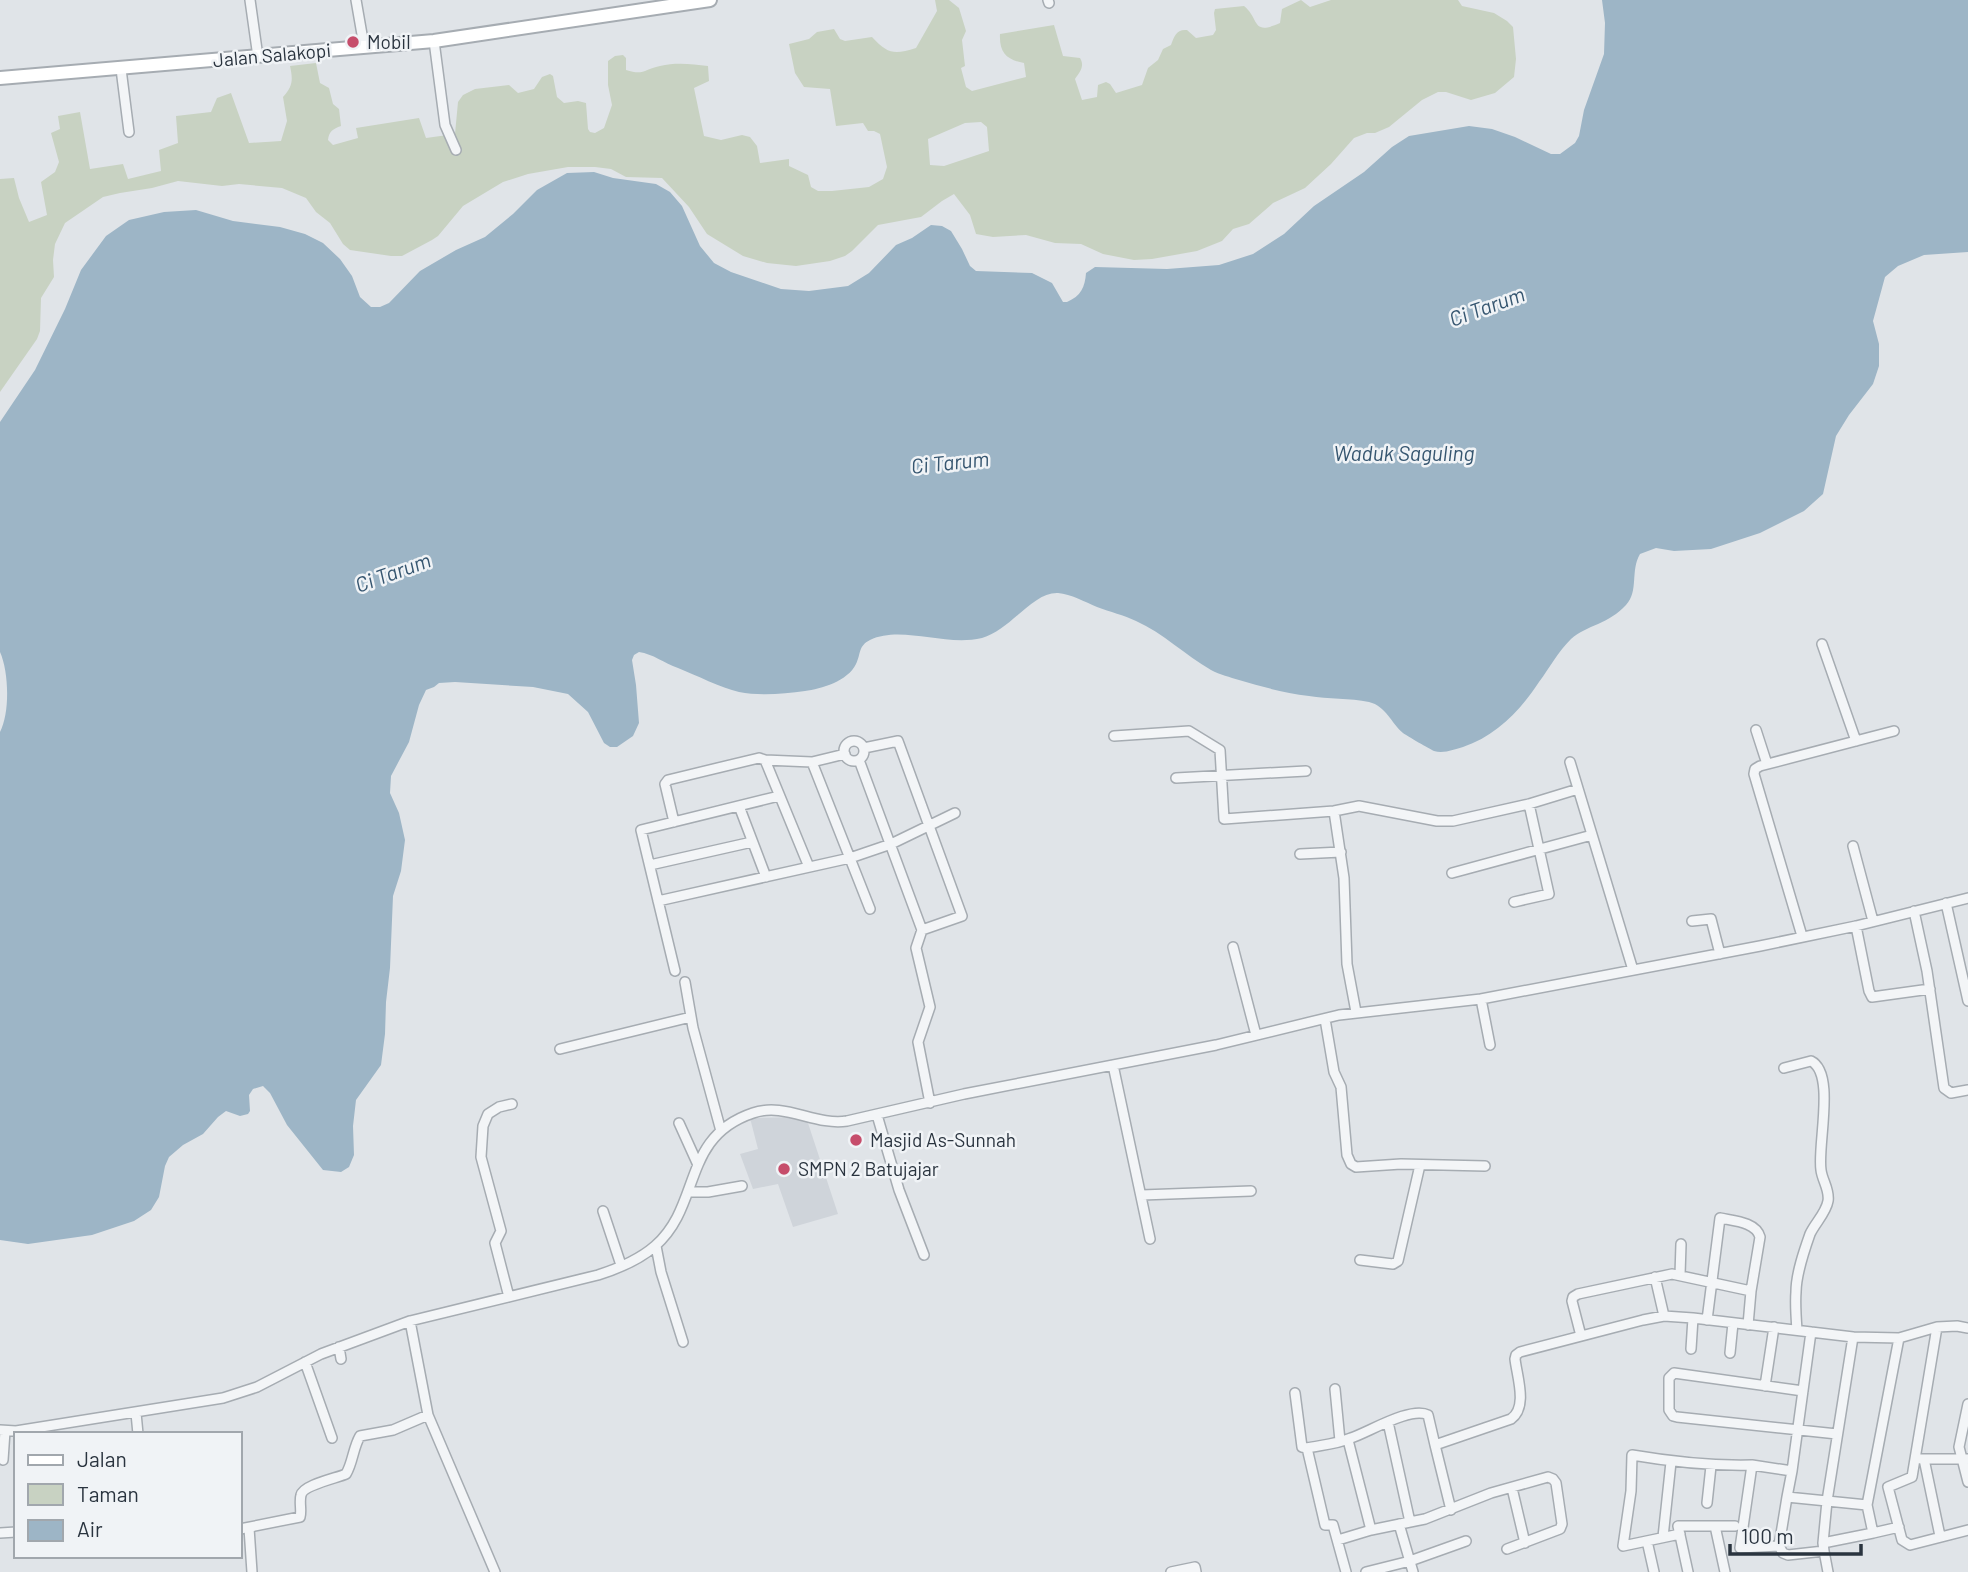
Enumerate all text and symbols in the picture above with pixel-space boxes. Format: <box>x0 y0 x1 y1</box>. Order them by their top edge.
place label: Mobil <box>367 30 411 53</box>
marker: Mobil <box>345 34 361 50</box>
street label: Jalan Salakopi <box>212 38 332 71</box>
water label: Ci Tarum <box>1445 280 1528 331</box>
water label: Waduk Saguling <box>1333 440 1475 465</box>
water label: Ci Tarum <box>910 445 990 478</box>
water label: Ci Tarum <box>351 546 434 597</box>
place label: Masjid As-Sunnah <box>870 1128 1016 1151</box>
marker: Masjid As-Sunnah <box>848 1132 864 1148</box>
place label: SMPN 2 Batujajar <box>798 1157 939 1180</box>
marker: SMPN 2 Batujajar <box>776 1161 792 1177</box>
legend <box>14 1432 242 1558</box>
text: Jalan <box>77 1446 127 1471</box>
text: Taman <box>77 1481 139 1506</box>
scale bar <box>1730 1512 1861 1556</box>
text: Air <box>77 1516 103 1541</box>
text: 100 m <box>1741 1523 1794 1548</box>

